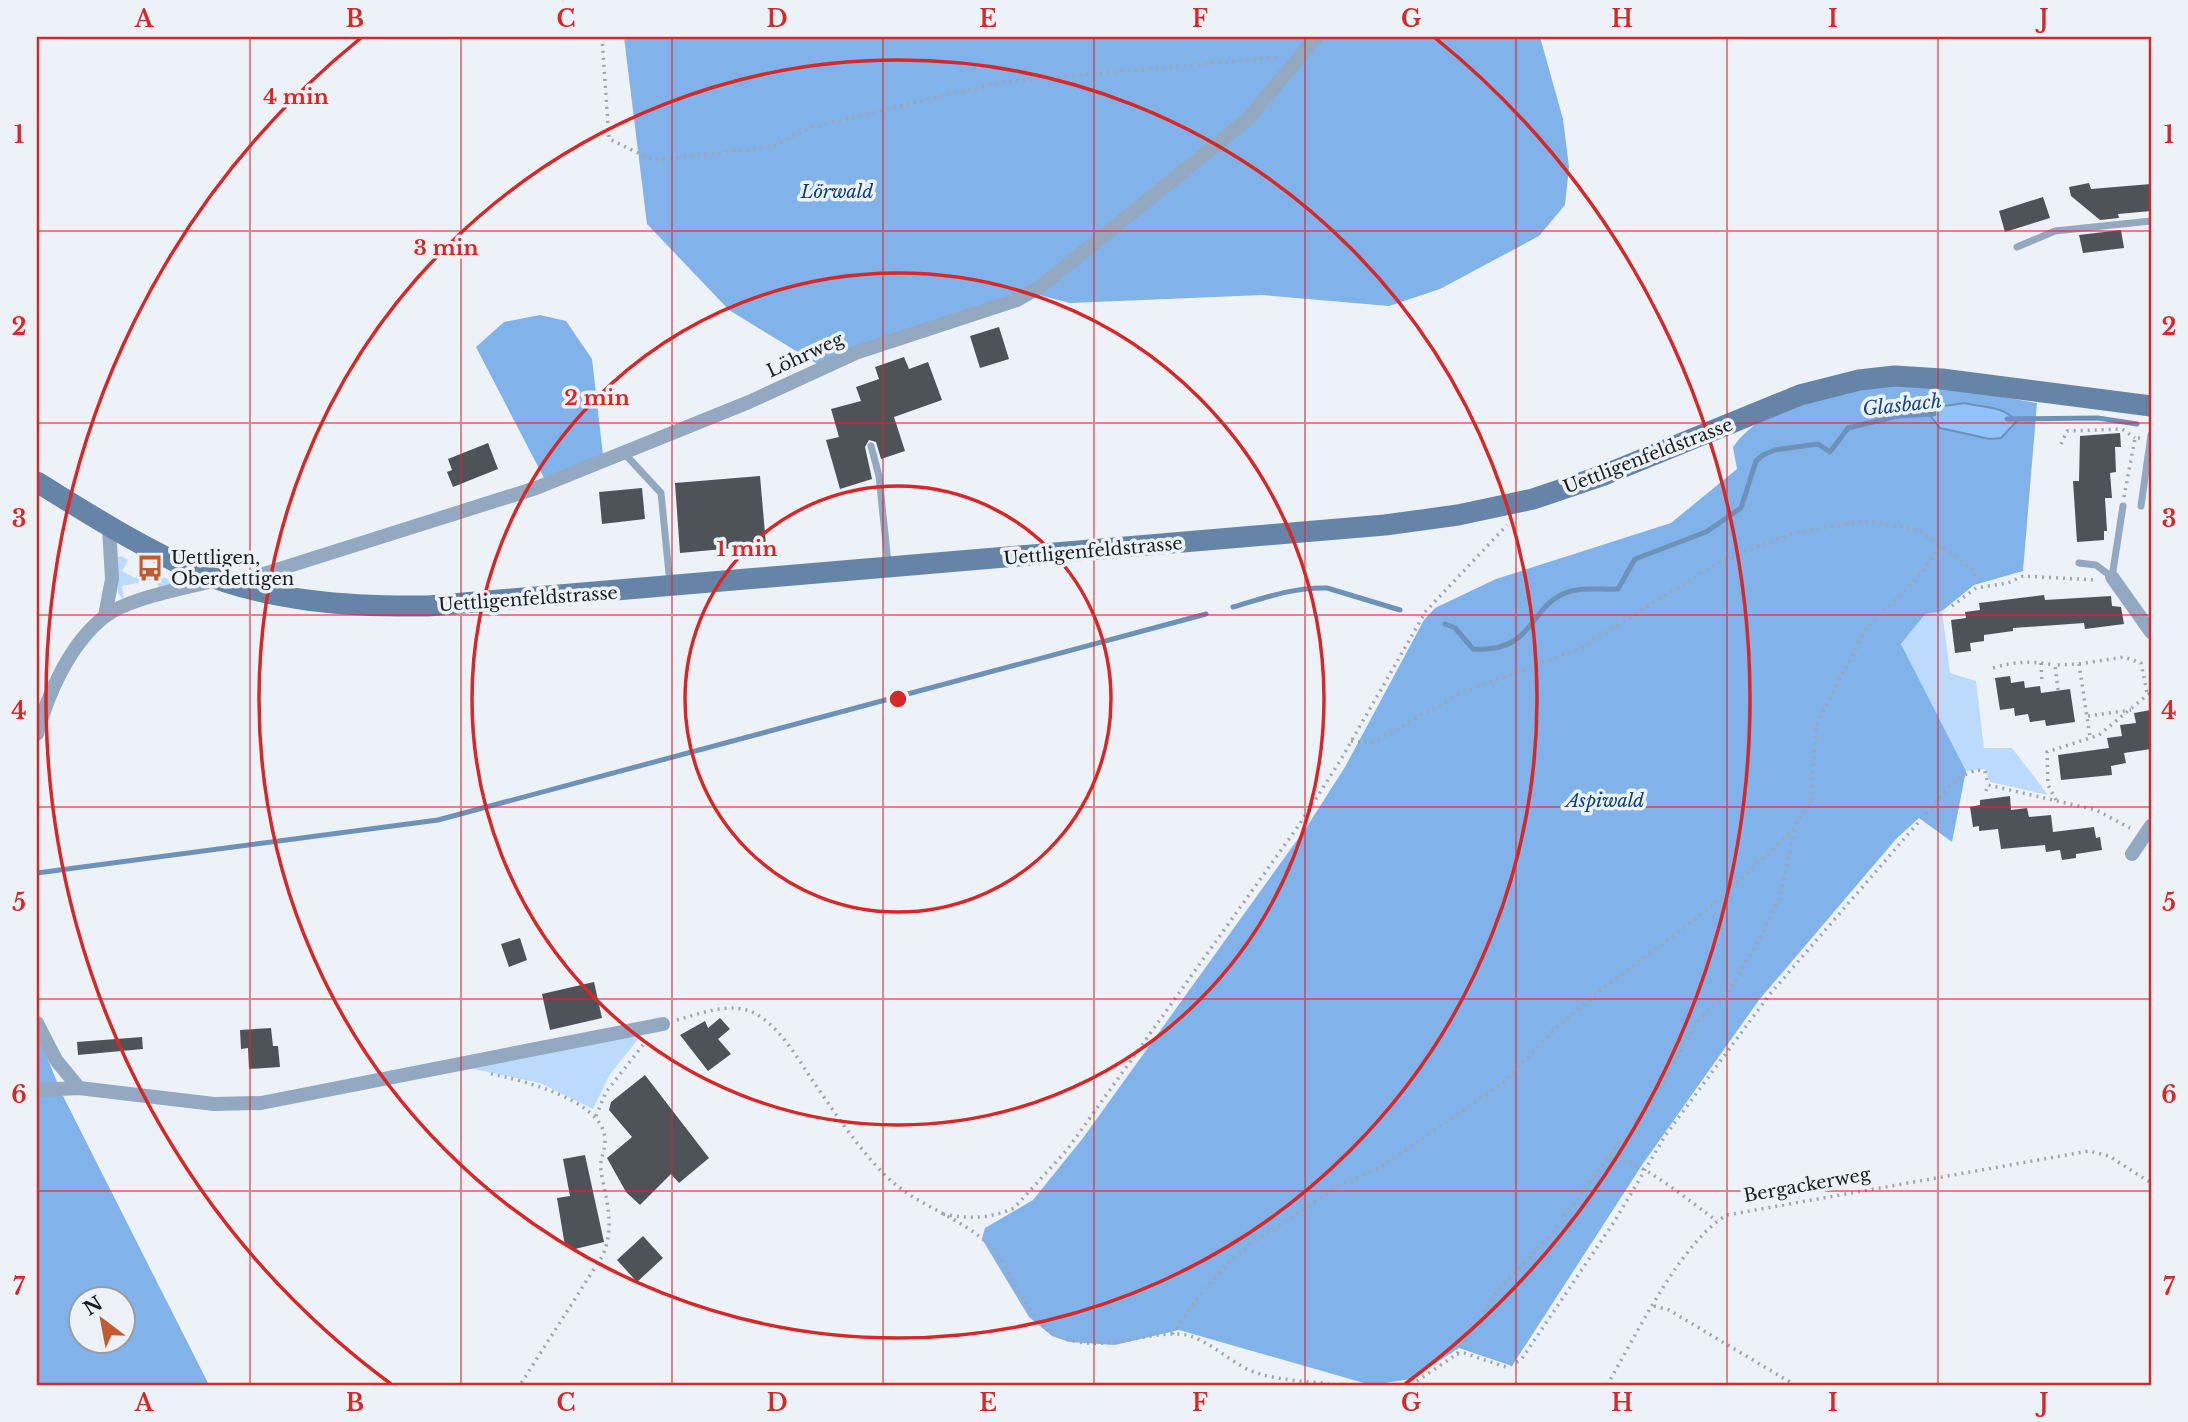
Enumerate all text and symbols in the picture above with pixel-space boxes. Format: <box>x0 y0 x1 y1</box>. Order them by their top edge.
text: A <box>134 5 155 33</box>
text: B <box>346 5 364 33</box>
text: C <box>557 5 575 33</box>
text: D <box>766 5 788 33</box>
text: E <box>979 5 997 33</box>
text: F <box>1192 5 1208 33</box>
text: G <box>1401 5 1421 33</box>
text: H <box>1611 5 1633 33</box>
text: I <box>1828 5 1838 33</box>
text: J <box>2035 5 2049 33</box>
text: 4 min <box>263 84 329 110</box>
text: 1 <box>14 121 24 149</box>
text: 1 <box>2164 121 2174 149</box>
park label: Lörwald <box>800 181 873 203</box>
text: 3 min <box>413 235 479 261</box>
text: 2 <box>12 313 26 341</box>
text: 2 <box>2162 313 2176 341</box>
street label: Löhrweg <box>763 328 847 382</box>
text: 2 min <box>564 385 630 411</box>
water label: Glasbach <box>1861 389 1943 421</box>
street label: Uettligenfeldstrasse <box>1560 413 1736 499</box>
text: 3 <box>12 505 26 533</box>
text: 3 <box>2162 505 2176 533</box>
street label: Uettligenfeldstrasse <box>1002 532 1184 570</box>
text: 1 min <box>717 536 777 562</box>
place label: Uettligen, Oberdettigen <box>171 547 294 590</box>
bus stop icon: Uettligen, Oberdettigen <box>135 553 165 583</box>
street label: Uettligenfeldstrasse <box>437 582 619 616</box>
centre of rings <box>886 687 910 711</box>
text: 4 <box>11 697 27 725</box>
text: 4 <box>2161 697 2177 725</box>
park label: Aspiwald <box>1564 790 1644 812</box>
text: 5 <box>12 889 26 917</box>
text: 5 <box>2162 889 2176 917</box>
text: 6 <box>11 1081 27 1109</box>
text: 6 <box>2161 1081 2177 1109</box>
street label: Bergackerweg <box>1742 1163 1872 1207</box>
text: 7 <box>13 1273 26 1301</box>
text: 7 <box>2163 1273 2176 1301</box>
north arrow <box>66 1286 136 1356</box>
text: N <box>80 1291 107 1320</box>
text: A <box>134 1389 155 1417</box>
text: B <box>346 1389 364 1417</box>
text: C <box>557 1389 575 1417</box>
text: D <box>766 1389 788 1417</box>
text: E <box>979 1389 997 1417</box>
text: F <box>1192 1389 1208 1417</box>
text: G <box>1401 1389 1421 1417</box>
text: H <box>1611 1389 1633 1417</box>
text: I <box>1828 1389 1838 1417</box>
text: J <box>2035 1389 2049 1417</box>

